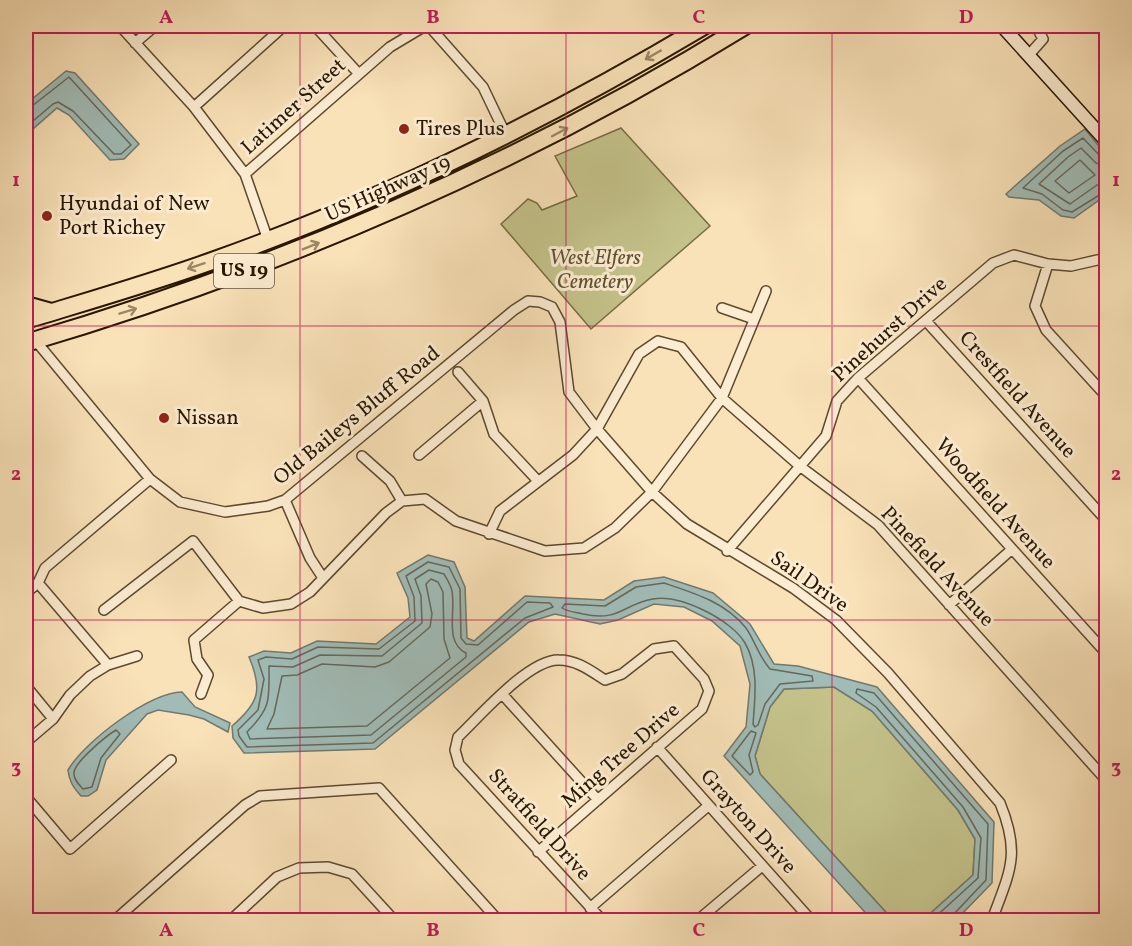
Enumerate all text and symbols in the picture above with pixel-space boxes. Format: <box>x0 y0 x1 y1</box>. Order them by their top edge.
text: A <box>159 4 173 32</box>
text: B <box>426 4 440 32</box>
text: C <box>693 4 706 32</box>
text: D <box>959 4 973 32</box>
one-way arrow <box>645 50 662 62</box>
street label: Latimer Street <box>235 52 353 162</box>
place label: Tires Plus <box>416 115 505 144</box>
marker: Tires Plus <box>397 122 411 136</box>
one-way arrow <box>551 126 568 138</box>
street label: US Highway 19 <box>321 148 455 230</box>
text: 1 <box>12 167 20 195</box>
text: 1 <box>1112 167 1120 195</box>
place label: Hyundai of New Port Richey <box>59 190 210 243</box>
marker: Hyundai of New Port Richey <box>40 209 54 223</box>
one-way arrow <box>302 240 320 251</box>
park label: West Elfers Cemetery <box>549 244 641 297</box>
road number: US 19 <box>214 254 274 288</box>
one-way arrow <box>187 261 206 272</box>
street label: Pinehurst Drive <box>826 270 954 390</box>
one-way arrow <box>118 305 137 316</box>
street label: Crestfield Avenue <box>952 325 1082 465</box>
street label: Old Baileys Bluff Road <box>267 340 447 492</box>
place label: Nissan <box>176 404 239 433</box>
marker: Nissan <box>157 411 171 425</box>
street label: Woodfield Avenue <box>928 432 1062 576</box>
text: 2 <box>11 461 21 489</box>
text: 2 <box>1111 461 1121 489</box>
street label: Pinefield Avenue <box>873 500 1001 634</box>
street label: Sail Drive <box>764 544 854 620</box>
street label: Ming Tree Drive <box>556 696 687 816</box>
text: 3 <box>11 754 21 782</box>
text: 3 <box>1111 754 1121 782</box>
street label: Stratfield Drive <box>481 763 597 887</box>
street label: Grayton Drive <box>693 763 803 881</box>
text: A <box>159 917 173 945</box>
text: B <box>426 917 440 945</box>
text: C <box>693 917 706 945</box>
text: D <box>959 917 973 945</box>

